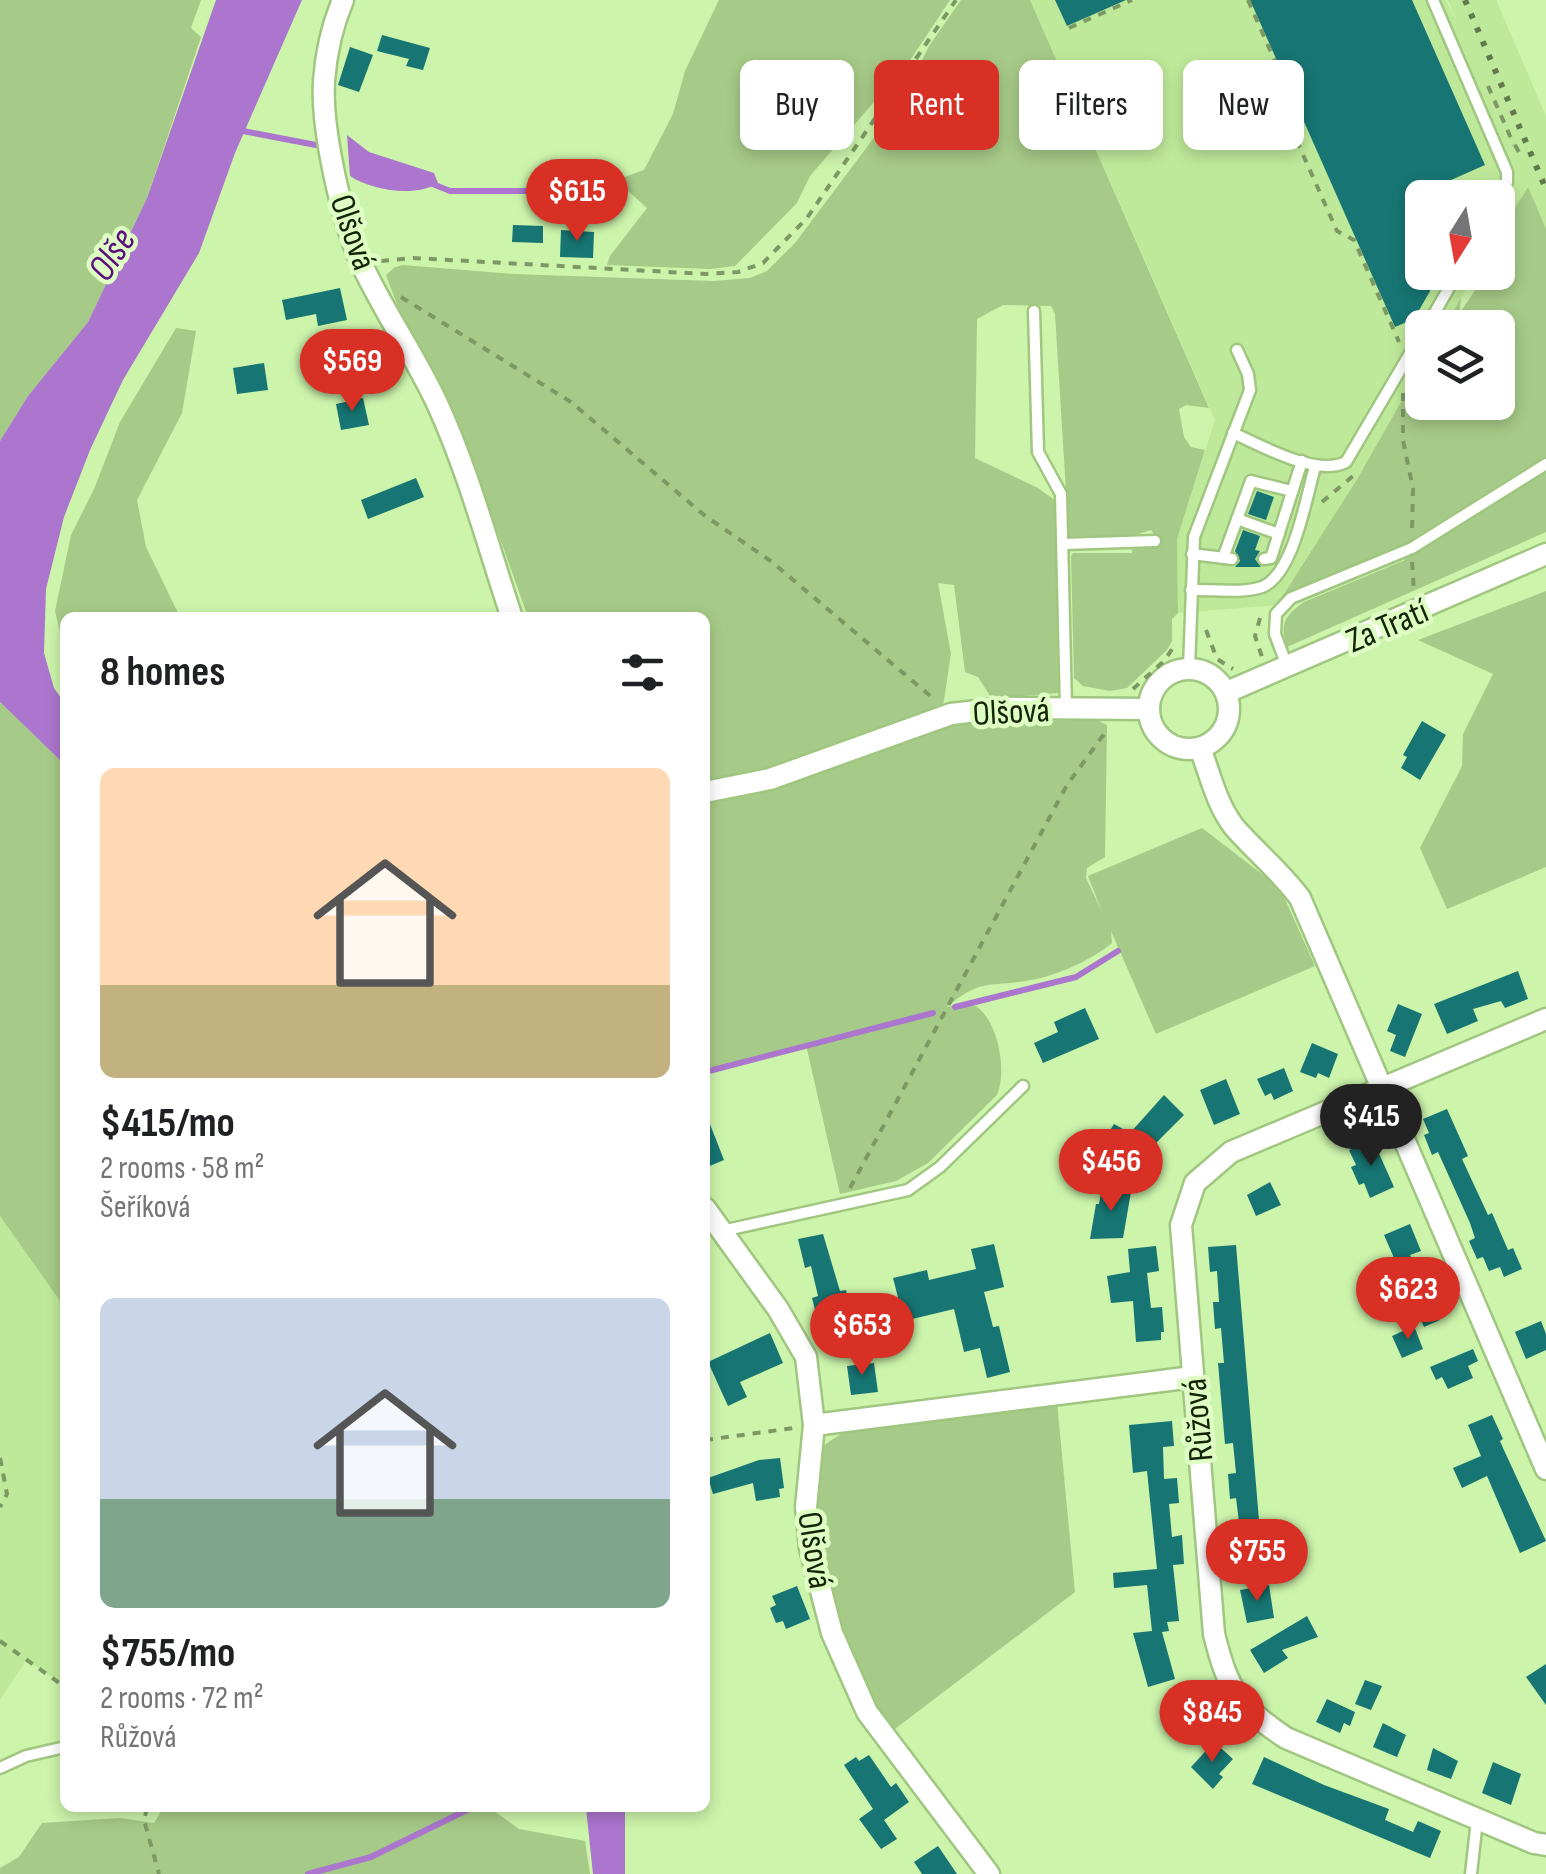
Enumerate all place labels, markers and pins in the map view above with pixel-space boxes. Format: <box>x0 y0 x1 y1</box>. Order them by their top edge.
pin: $615 <box>518 159 636 244</box>
pin: $569 <box>293 329 411 414</box>
pin: $415 <box>1312 1084 1430 1169</box>
pin: $456 <box>1052 1129 1170 1214</box>
pin: $623 <box>1349 1257 1467 1342</box>
pin: $653 <box>803 1293 921 1378</box>
pin: $755 <box>1198 1519 1316 1604</box>
pin: $845 <box>1153 1680 1271 1765</box>

